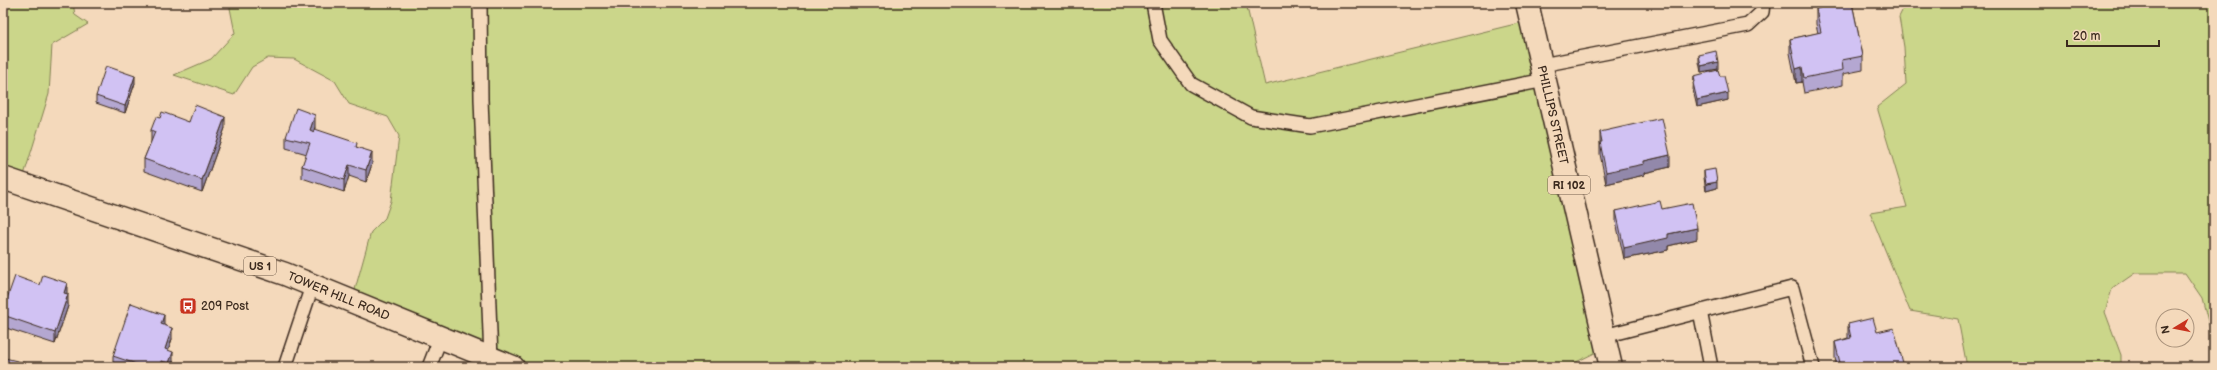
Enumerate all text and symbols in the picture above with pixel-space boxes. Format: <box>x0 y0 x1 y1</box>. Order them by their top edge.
scale bar <box>2067 22 2159 48</box>
text: 20 m <box>2073 29 2100 44</box>
street label: PHILLIPS STREET <box>1534 64 1571 167</box>
road number: RI 102 <box>1548 176 1590 194</box>
road number: US 1 <box>244 257 276 275</box>
street label: TOWER HILL ROAD <box>285 269 392 324</box>
bus stop icon: 209 Post <box>178 296 198 316</box>
place label: 209 Post <box>201 299 249 314</box>
north arrow <box>2155 308 2195 348</box>
text: N <box>2159 324 2173 335</box>

